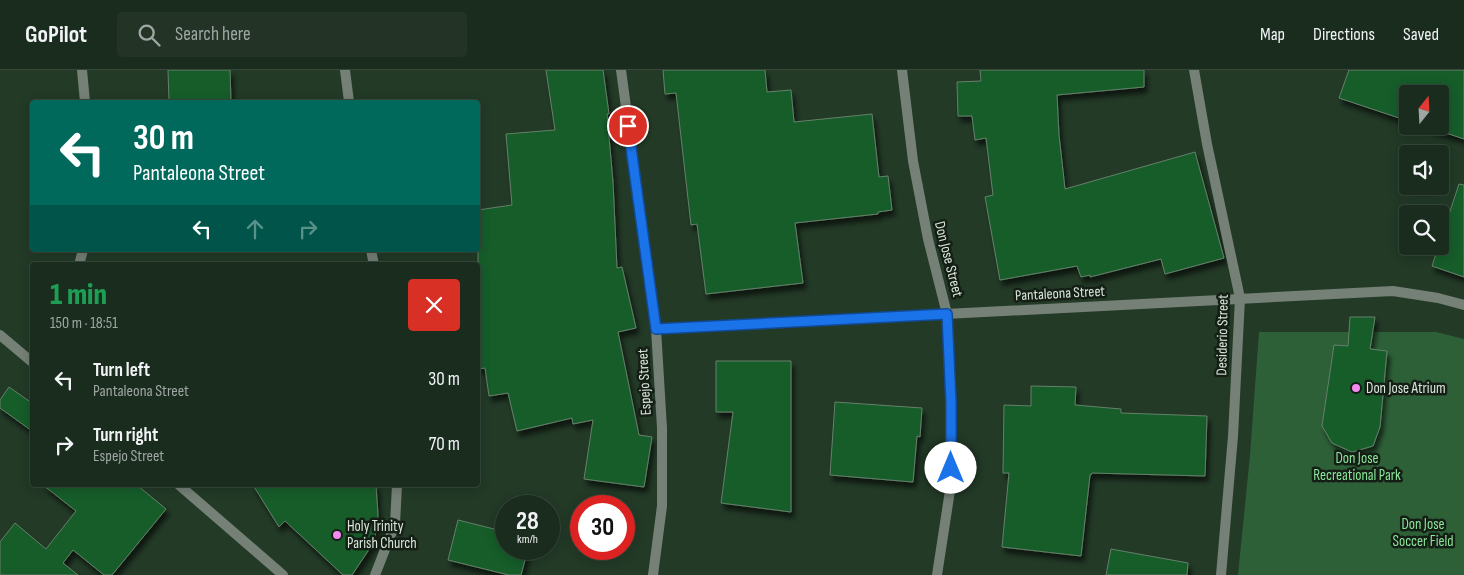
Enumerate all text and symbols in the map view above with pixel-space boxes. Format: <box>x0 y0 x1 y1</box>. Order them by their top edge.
search box <box>117 12 467 57</box>
text: GoPilot <box>25 20 87 49</box>
icon: search <box>135 21 163 49</box>
text: Search here <box>175 23 251 46</box>
text: Map <box>1260 24 1285 45</box>
text: Directions <box>1313 24 1375 45</box>
text: Saved <box>1403 24 1439 45</box>
north arrow <box>1399 85 1449 135</box>
map controls <box>1399 85 1449 255</box>
pin <box>607 105 649 147</box>
icon: arrive <box>614 112 642 140</box>
text: 30 m <box>133 117 194 160</box>
icon: left <box>50 120 115 185</box>
button: sound <box>1399 145 1449 195</box>
text: Pantaleona Street <box>133 160 265 187</box>
button: search <box>1399 205 1449 255</box>
icon: left <box>188 215 216 243</box>
icon: ahead <box>241 215 269 243</box>
icon: right <box>294 215 322 243</box>
street label: Don Jose Street <box>930 219 967 299</box>
text: 1 min <box>50 277 107 313</box>
button: close <box>408 279 460 331</box>
street label: Pantaleona Street <box>1015 282 1106 305</box>
street label: Desiderio Street <box>1212 294 1233 376</box>
text: 150 m · 18:51 <box>50 314 118 333</box>
street label: Espejo Street <box>633 348 656 416</box>
text: Turn left <box>93 359 150 382</box>
icon: left <box>50 366 78 394</box>
text: 30 m <box>428 368 460 391</box>
place label: Don Jose Atrium <box>1366 379 1446 398</box>
text: Pantaleona Street <box>93 382 189 401</box>
marker: Don Jose Atrium <box>1350 382 1362 394</box>
text: Turn right <box>93 424 158 447</box>
icon: right <box>50 431 78 459</box>
text: 70 m <box>429 433 460 456</box>
position arrow <box>924 441 976 493</box>
text: Espejo Street <box>93 447 164 466</box>
park label: Don Jose Recreational Park <box>1313 449 1401 485</box>
speed limit sign: 30 <box>570 495 635 560</box>
text: 28 <box>516 506 539 537</box>
park label: Don Jose Soccer Field <box>1392 515 1454 551</box>
place label: Holy Trinity Parish Church <box>347 517 417 553</box>
marker: Holy Trinity Parish Church <box>331 529 343 541</box>
text: km/h <box>517 532 538 547</box>

